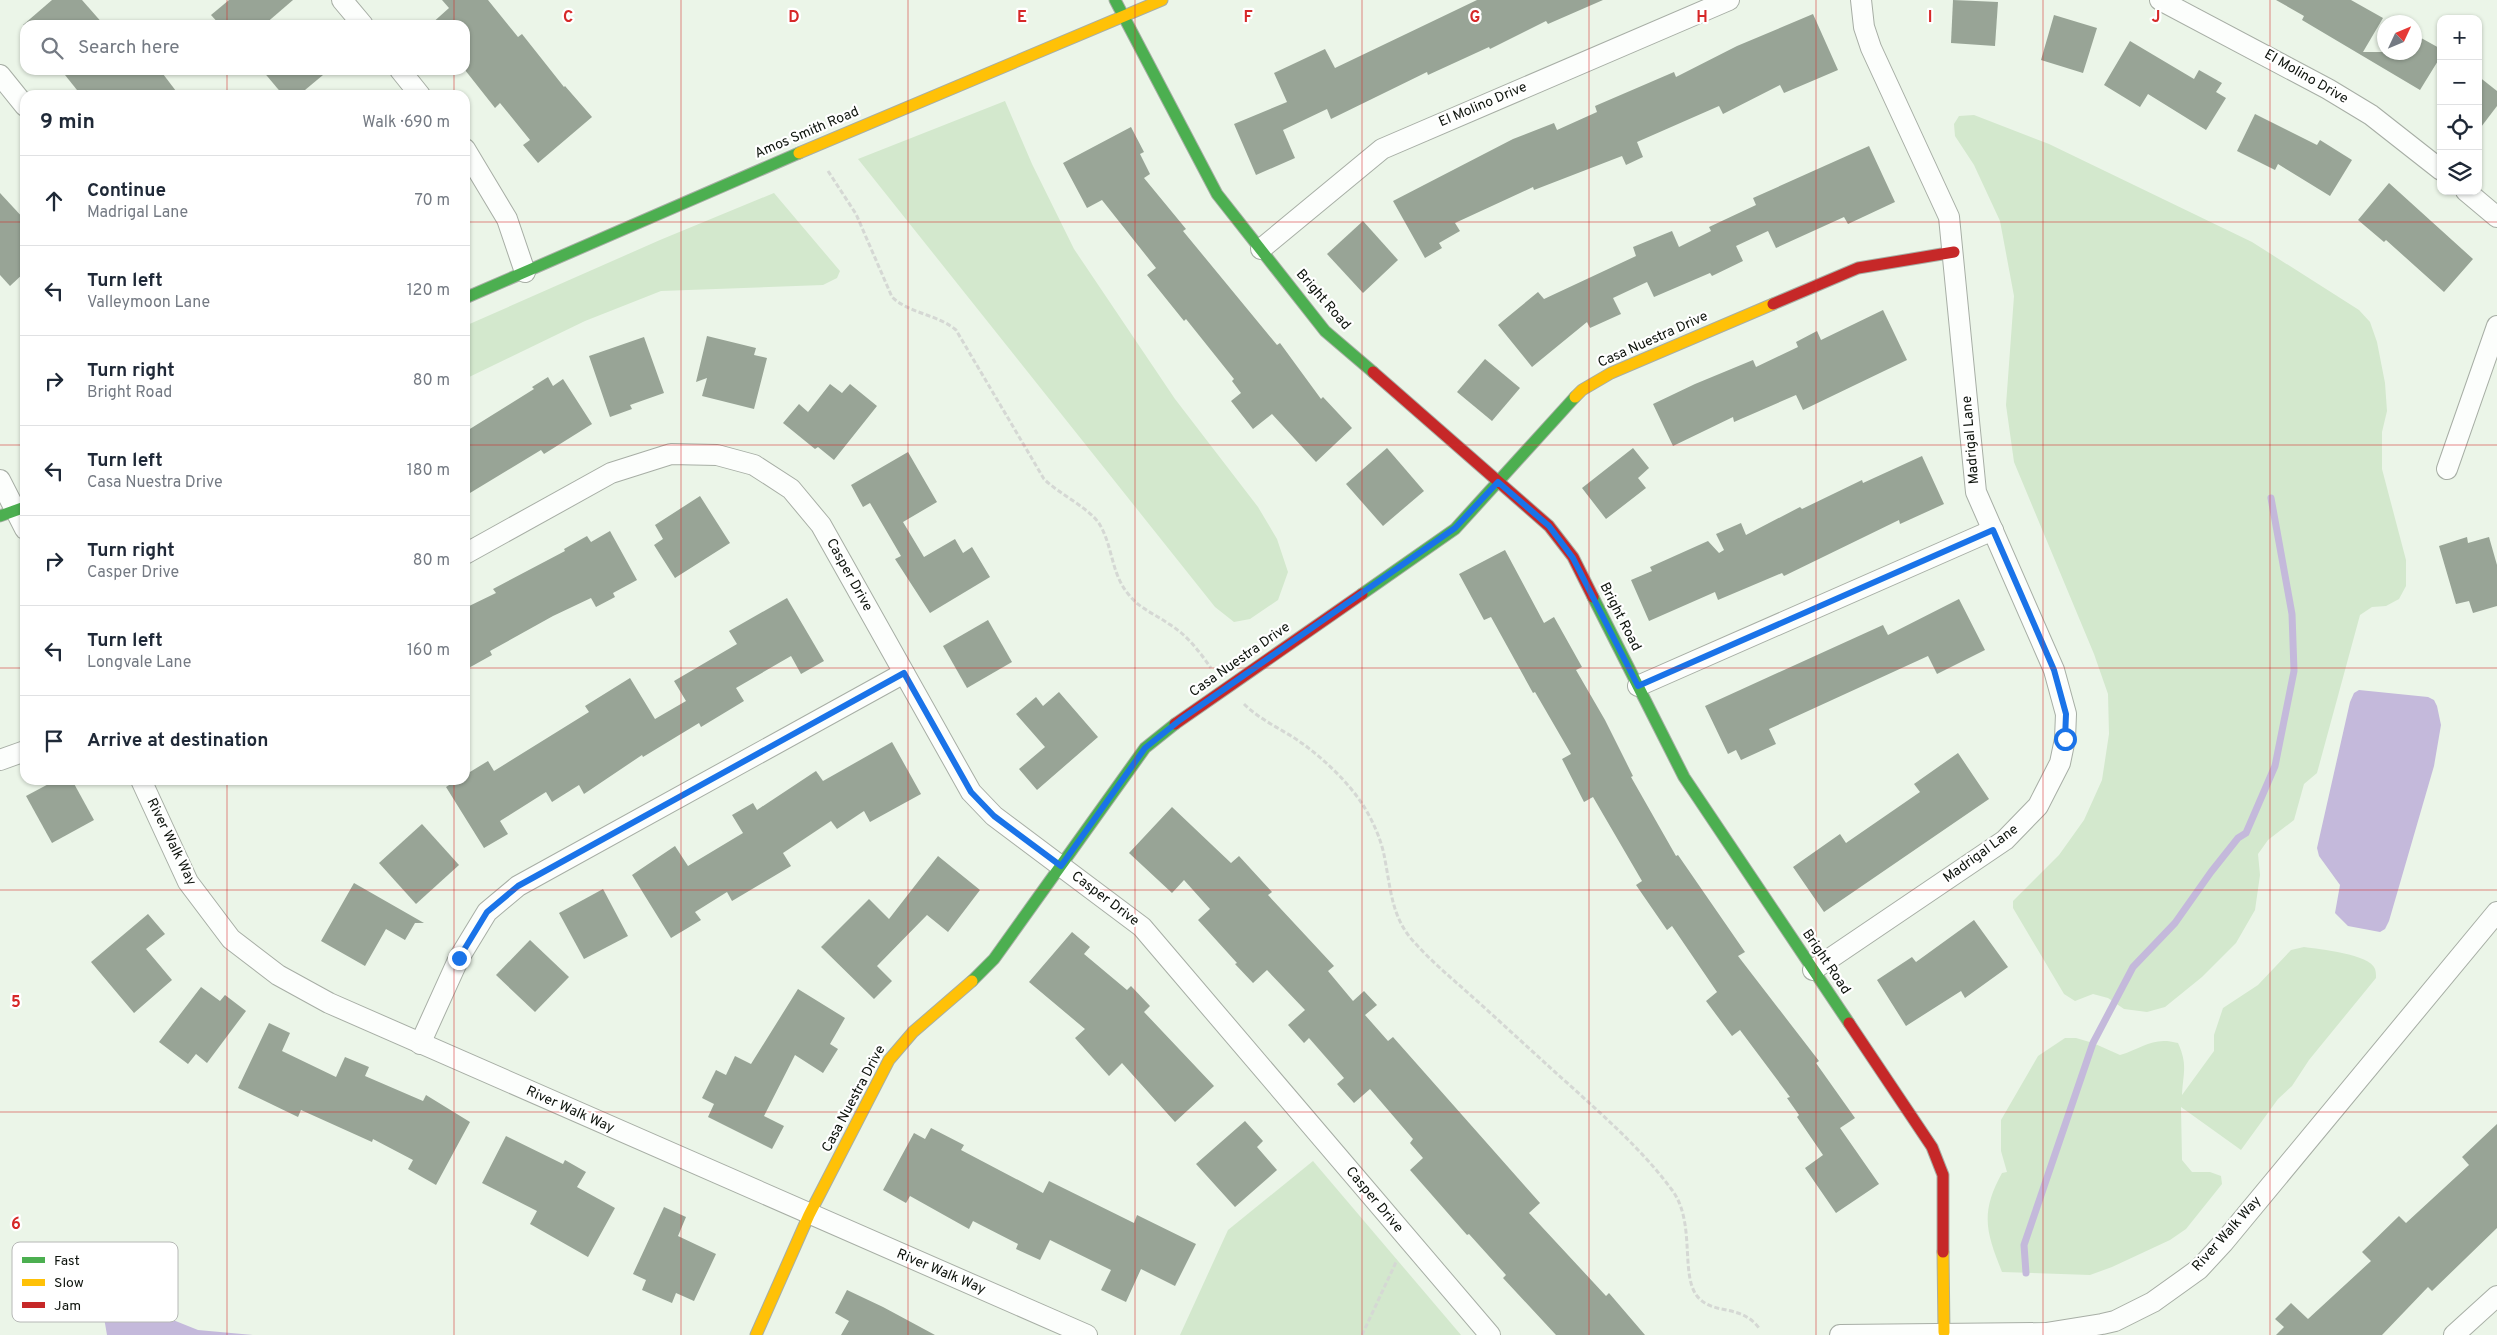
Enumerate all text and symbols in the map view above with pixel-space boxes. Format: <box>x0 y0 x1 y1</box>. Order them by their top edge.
text: C <box>563 8 573 28</box>
text: D <box>788 8 800 28</box>
text: E <box>1017 8 1027 28</box>
text: F <box>1243 8 1253 28</box>
text: G <box>1470 8 1480 28</box>
text: H <box>1696 8 1708 28</box>
text: I <box>1928 8 1932 28</box>
text: J <box>2152 8 2160 28</box>
north arrow <box>2377 15 2422 60</box>
map controls <box>2437 15 2482 195</box>
button: + <box>2437 15 2482 60</box>
search box <box>20 20 470 75</box>
icon: search <box>38 34 66 62</box>
text: Search here <box>78 36 180 60</box>
street label: El Molino Drive <box>2261 46 2351 108</box>
button: − <box>2437 60 2482 105</box>
street label: El Molino Drive <box>1436 79 1530 131</box>
street label: Amos Smith Road <box>752 103 862 163</box>
button: locate <box>2437 105 2482 150</box>
text: 9 min <box>40 109 95 136</box>
text: Walk · 690 m <box>362 113 450 133</box>
button: layers <box>2437 150 2482 195</box>
text: Continue <box>87 179 166 203</box>
icon: ahead <box>40 187 68 215</box>
text: 70 m <box>415 191 450 211</box>
text: Madrigal Lane <box>87 203 188 223</box>
street label: Bright Road <box>1292 266 1354 334</box>
text: Turn left <box>87 269 163 293</box>
icon: left <box>40 277 68 305</box>
text: 120 m <box>407 281 450 301</box>
text: Valleymoon Lane <box>87 293 210 313</box>
street label: Casa Nuestra Drive <box>1595 308 1711 372</box>
text: Turn right <box>87 359 175 383</box>
icon: right <box>40 367 68 395</box>
text: 80 m <box>413 371 450 391</box>
text: Bright Road <box>87 383 172 403</box>
street label: Madrigal Lane <box>1959 395 1983 485</box>
text: Turn left <box>87 449 163 473</box>
icon: left <box>40 457 68 485</box>
text: 180 m <box>407 461 450 481</box>
text: Casa Nuestra Drive <box>87 473 223 493</box>
street label: Casper Drive <box>822 536 876 614</box>
text: Turn right <box>87 539 175 563</box>
icon: right <box>40 547 68 575</box>
text: 80 m <box>413 551 450 571</box>
text: Casper Drive <box>87 563 179 583</box>
street label: Bright Road <box>1595 580 1645 654</box>
street label: Casa Nuestra Drive <box>1186 619 1294 701</box>
text: Turn left <box>87 629 163 653</box>
icon: left <box>40 637 68 665</box>
text: 160 m <box>407 641 450 661</box>
text: Longvale Lane <box>87 653 191 673</box>
icon: arrive <box>40 727 68 755</box>
route start <box>2054 728 2077 751</box>
text: Arrive at destination <box>87 729 268 753</box>
street label: River Walk Way <box>143 796 199 888</box>
street label: Madrigal Lane <box>1940 821 2022 887</box>
street label: Casper Drive <box>1068 868 1142 930</box>
street label: Bright Road <box>1798 926 1854 998</box>
route end <box>448 947 471 970</box>
text: 5 <box>11 993 21 1013</box>
street label: Casa Nuestra Drive <box>819 1043 889 1155</box>
street label: River Walk Way <box>523 1083 617 1137</box>
street label: Casper Drive <box>1342 1164 1406 1236</box>
street label: River Walk Way <box>2189 1193 2265 1275</box>
text: 6 <box>11 1215 21 1235</box>
legend <box>12 1242 178 1322</box>
street label: River Walk Way <box>894 1246 988 1298</box>
text: Fast <box>54 1253 80 1270</box>
text: Slow <box>54 1275 84 1292</box>
text: Jam <box>54 1298 81 1315</box>

